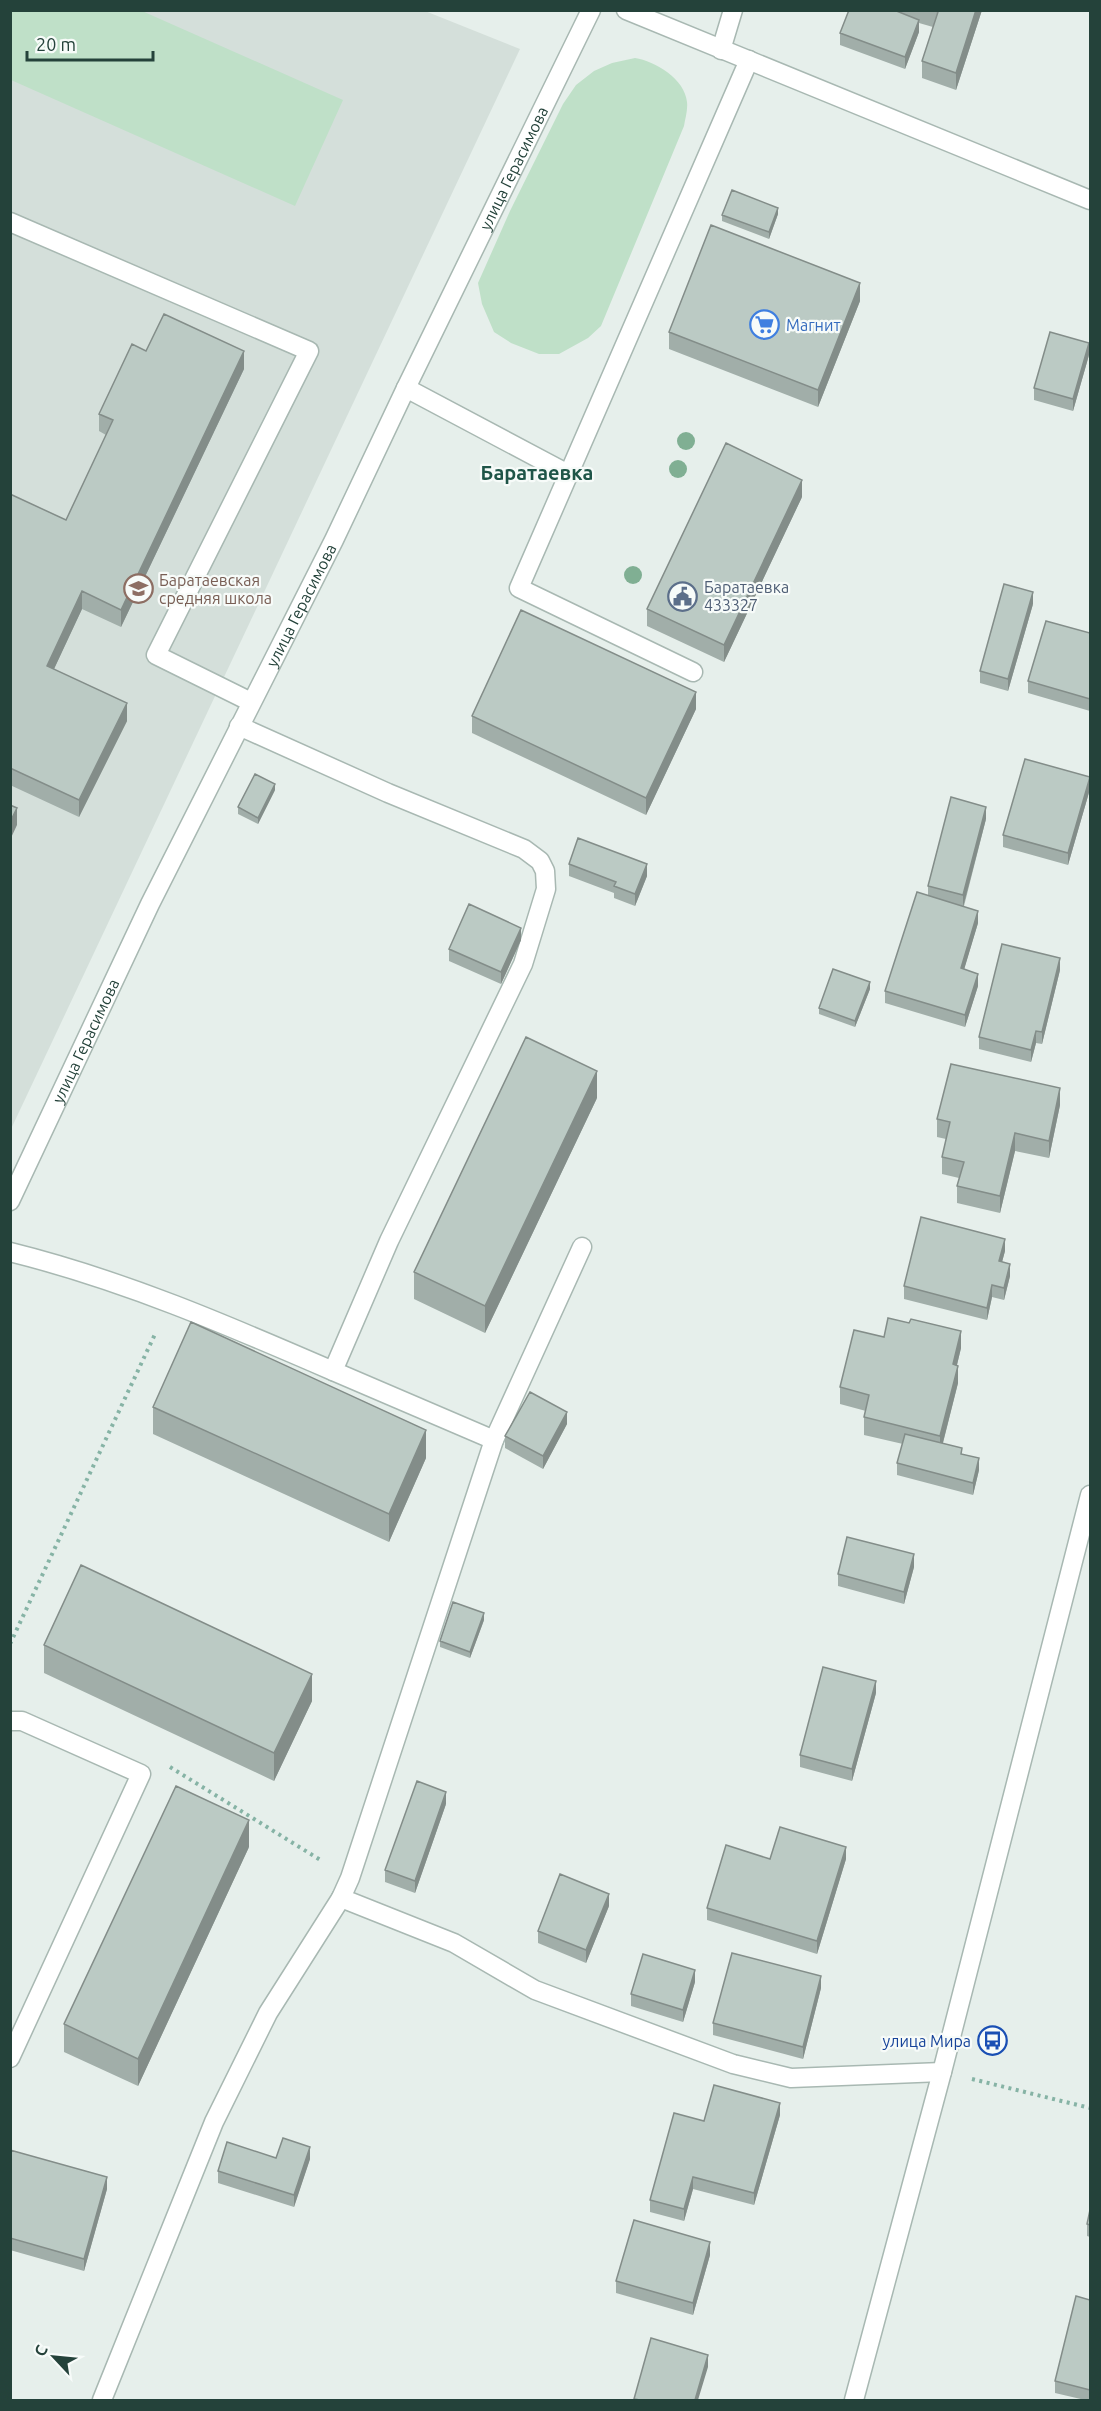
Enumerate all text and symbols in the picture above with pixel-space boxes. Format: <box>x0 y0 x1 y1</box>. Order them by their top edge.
scale bar <box>27 24 153 62</box>
text: 20 m <box>36 34 76 54</box>
street label: улица Герасимова <box>476 104 551 233</box>
supermarket icon: Магнит <box>749 309 781 341</box>
place label: Магнит <box>786 316 841 334</box>
district label: Баратаевка <box>481 461 593 484</box>
street label: улица Герасимова <box>262 541 340 670</box>
place label: Баратаевская средняя школа <box>159 571 272 607</box>
school or university icon: Баратаевская средняя школа <box>122 573 154 605</box>
place label: Баратаевка 433327 <box>704 578 789 614</box>
public building icon: Баратаевка 433327 <box>667 580 699 612</box>
street label: улица Герасимова <box>48 976 122 1106</box>
bus stop icon: улица Мира <box>976 2025 1008 2057</box>
place label: улица Мира <box>883 2032 971 2050</box>
north arrow <box>24 2327 84 2387</box>
text: С <box>30 2342 51 2359</box>

